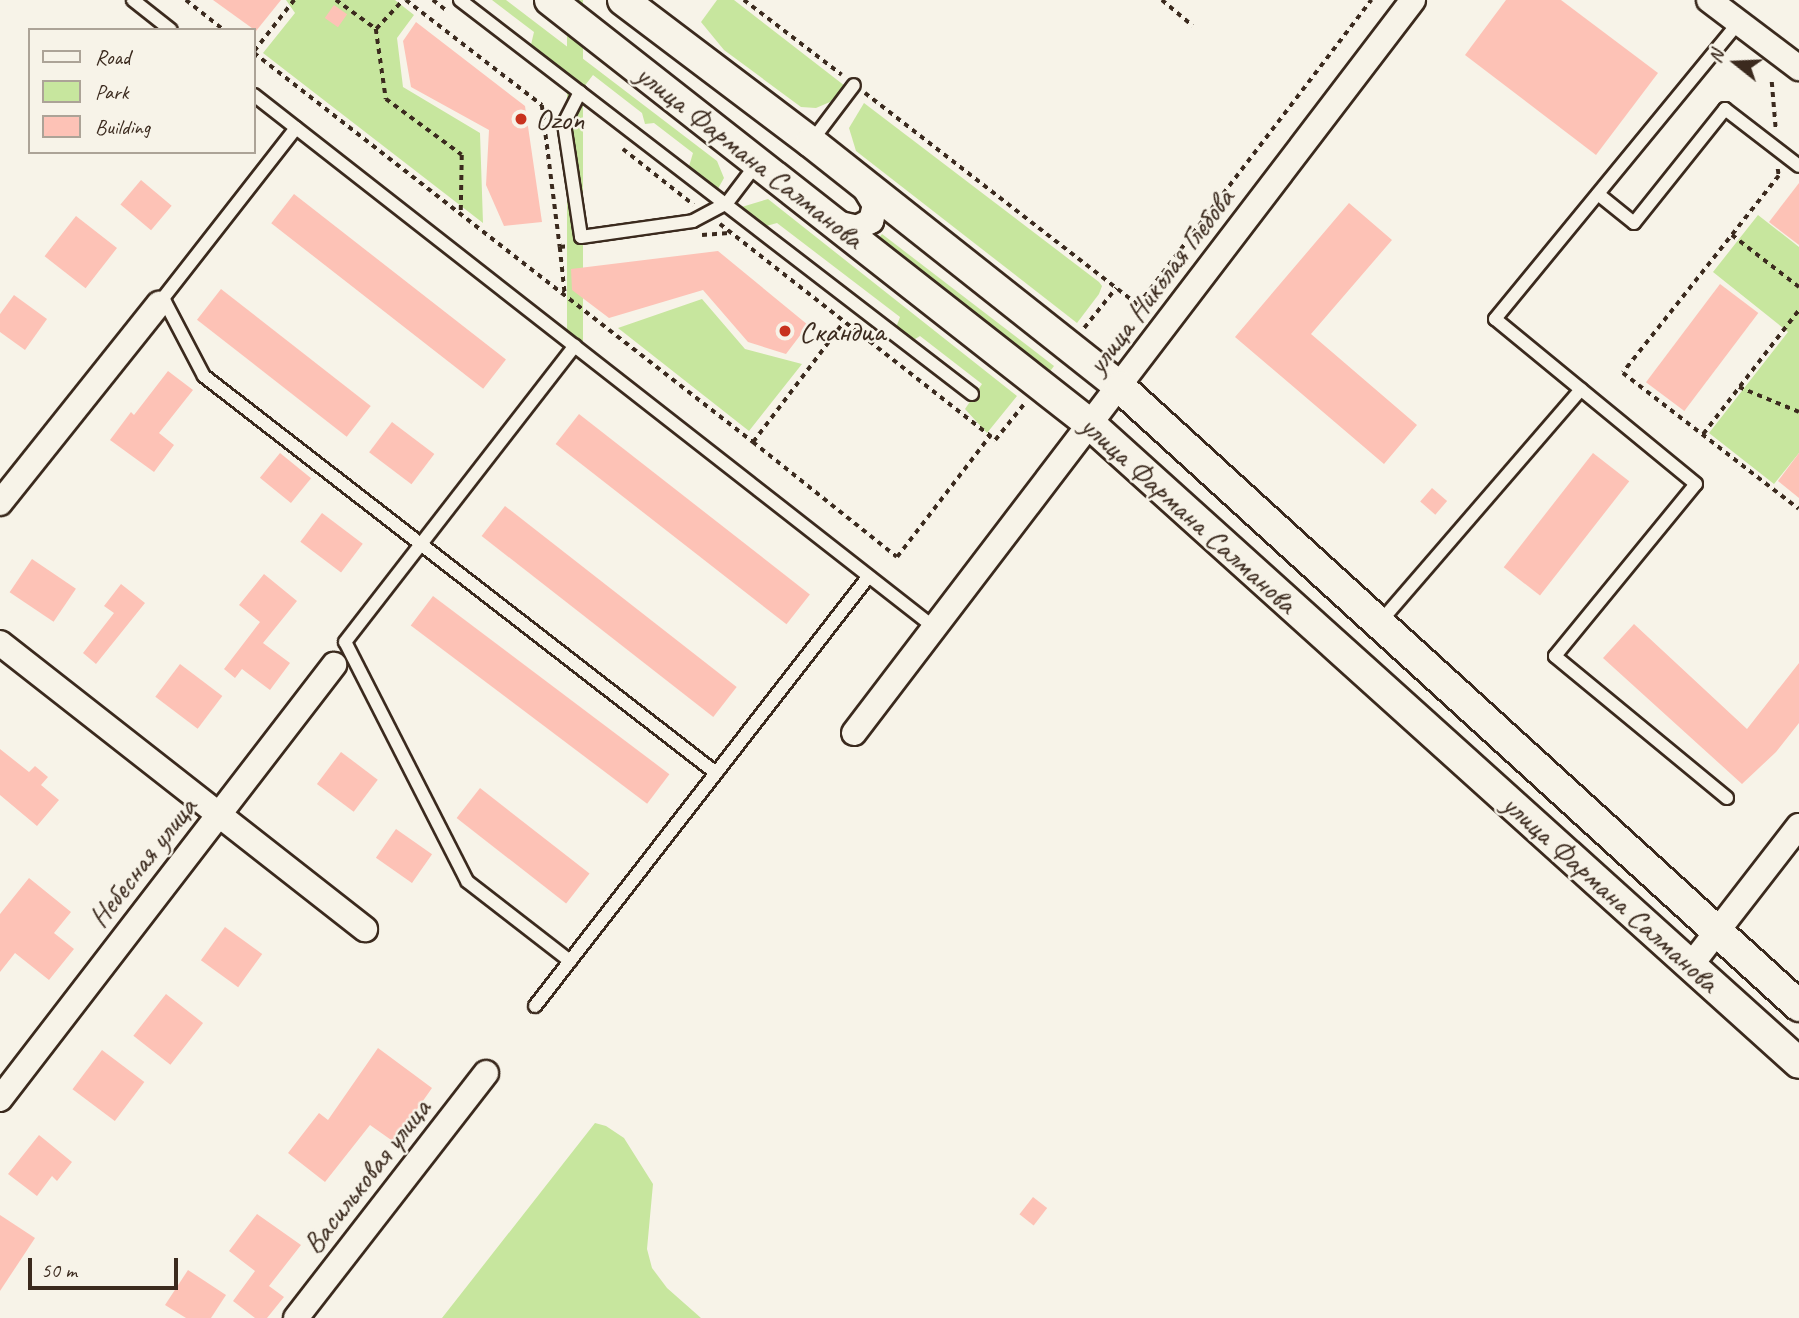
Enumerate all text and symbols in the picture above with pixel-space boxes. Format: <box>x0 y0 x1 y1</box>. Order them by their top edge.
legend <box>28 28 256 154</box>
north arrow <box>1701 28 1771 98</box>
text: Road <box>95 44 130 70</box>
text: N <box>1703 47 1729 66</box>
street label: улица Фармана Салманова <box>627 54 873 258</box>
text: Park <box>95 79 128 105</box>
place label: Ozon <box>535 101 584 137</box>
marker: Ozon <box>513 111 529 127</box>
text: Building <box>95 114 150 140</box>
street label: улица Николая Глебова <box>1079 182 1241 380</box>
place label: Скандиа <box>799 313 885 349</box>
marker: Скандиа <box>777 323 793 339</box>
street label: улица Фармана Салманова <box>1071 406 1307 622</box>
street label: улица Фармана Салманова <box>1493 785 1729 1001</box>
street label: Небесная улица <box>80 789 204 935</box>
street label: Васильковая улица <box>294 1091 438 1261</box>
scale bar <box>32 1244 182 1288</box>
text: 50 m <box>41 1257 77 1283</box>

